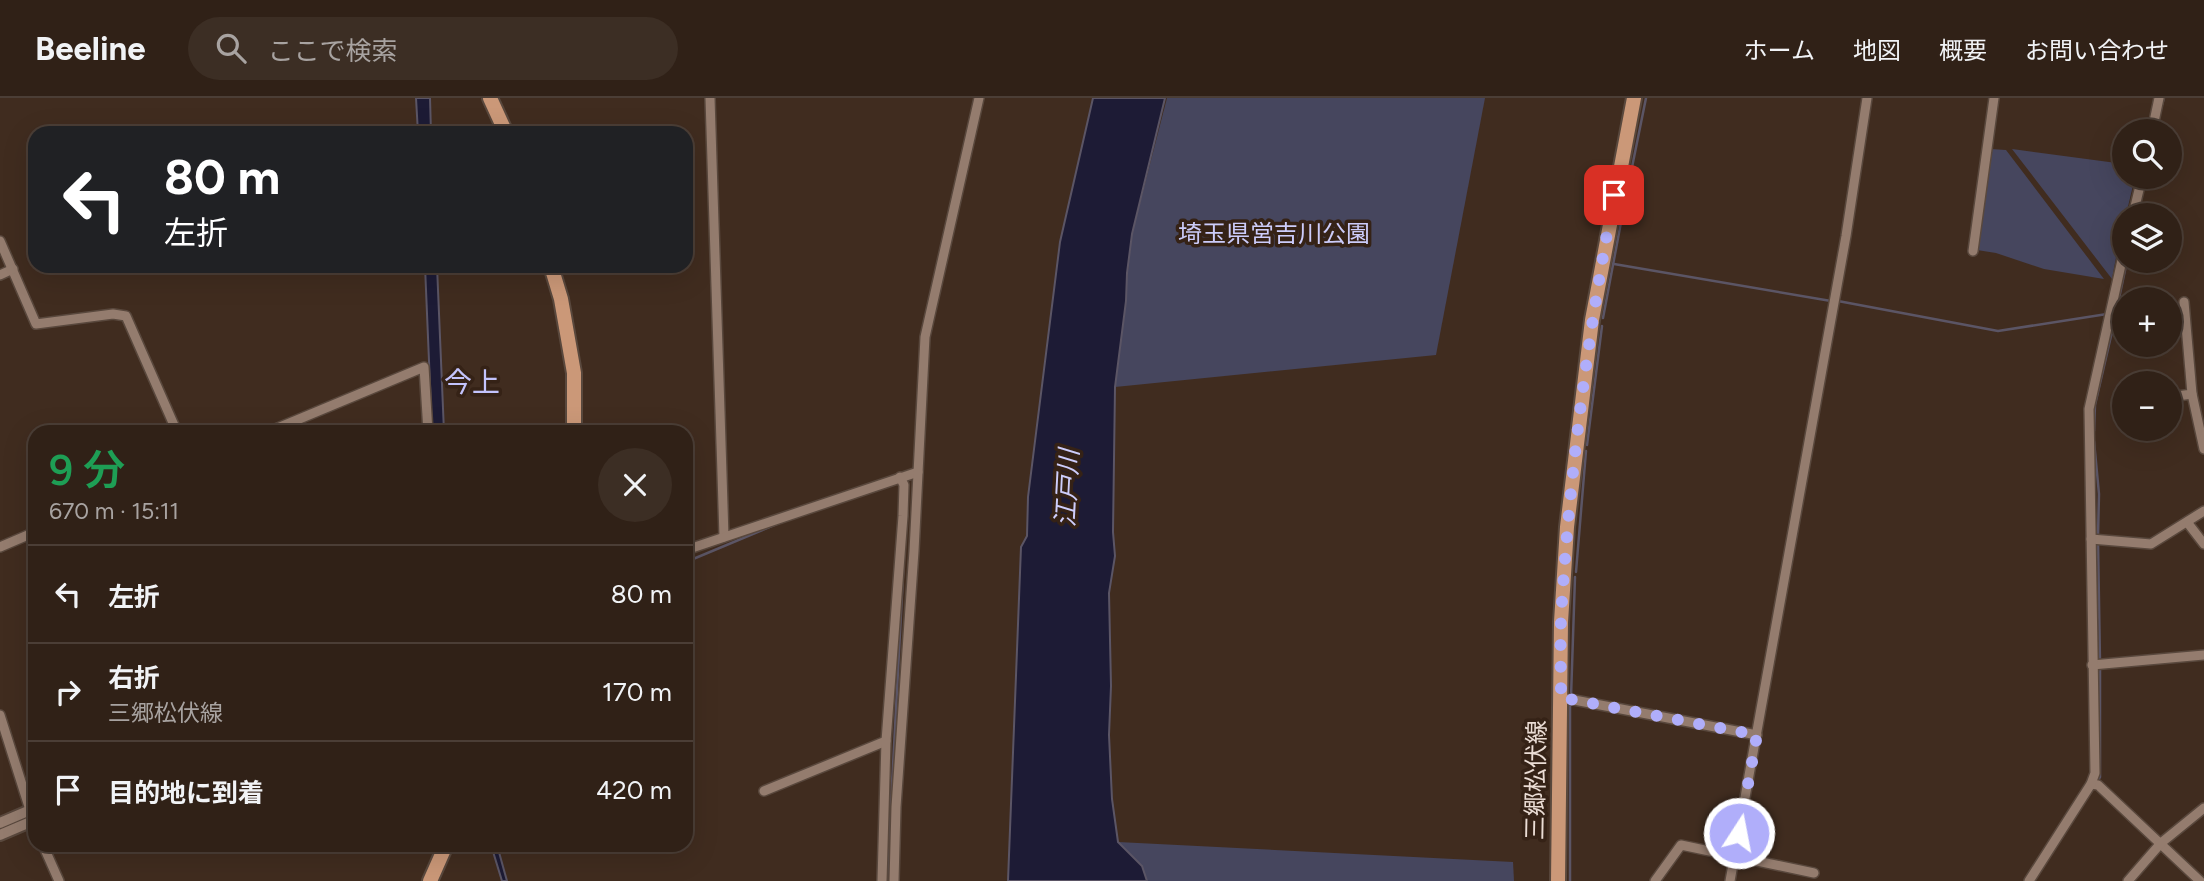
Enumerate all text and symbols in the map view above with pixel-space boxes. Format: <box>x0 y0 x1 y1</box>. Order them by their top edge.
search box <box>188 17 678 80</box>
text: Beeline <box>35 29 146 68</box>
icon: search <box>212 29 250 67</box>
text: ここで検索 <box>268 35 398 67</box>
text: ホーム <box>1744 36 1815 65</box>
text: 地図 <box>1853 36 1901 65</box>
text: 概要 <box>1939 36 1987 65</box>
text: お問い合わせ <box>2025 36 2169 65</box>
map controls <box>2112 119 2182 441</box>
button: search <box>2112 119 2182 189</box>
text: 80 m <box>164 147 280 206</box>
icon: left <box>49 154 140 245</box>
pin <box>1584 165 1644 225</box>
icon: arrive <box>1595 176 1633 214</box>
button: layers <box>2112 203 2182 273</box>
text: 左折 <box>164 214 228 252</box>
park label: 埼玉県営吉川公園 <box>1178 219 1370 248</box>
button: + <box>2112 287 2182 357</box>
district label: 今上 <box>444 365 500 399</box>
button: − <box>2112 371 2182 441</box>
text: 9 分 <box>49 445 125 496</box>
water label: 江戸川 <box>1049 445 1085 528</box>
button: close <box>598 448 672 522</box>
text: 670 m · 15:11 <box>49 497 179 525</box>
icon: left <box>49 575 87 613</box>
text: 80 m <box>611 578 672 610</box>
text: 左折 <box>108 581 160 613</box>
text: 右折 <box>108 662 160 694</box>
icon: right <box>49 673 87 711</box>
text: 170 m <box>602 676 672 708</box>
text: 三郷松伏線 <box>108 699 223 727</box>
street label: 三郷松伏線 <box>1520 720 1551 840</box>
icon: arrive <box>49 771 87 809</box>
text: 420 m <box>596 774 672 806</box>
text: 目的地に到着 <box>108 777 264 809</box>
position arrow <box>1702 796 1776 870</box>

